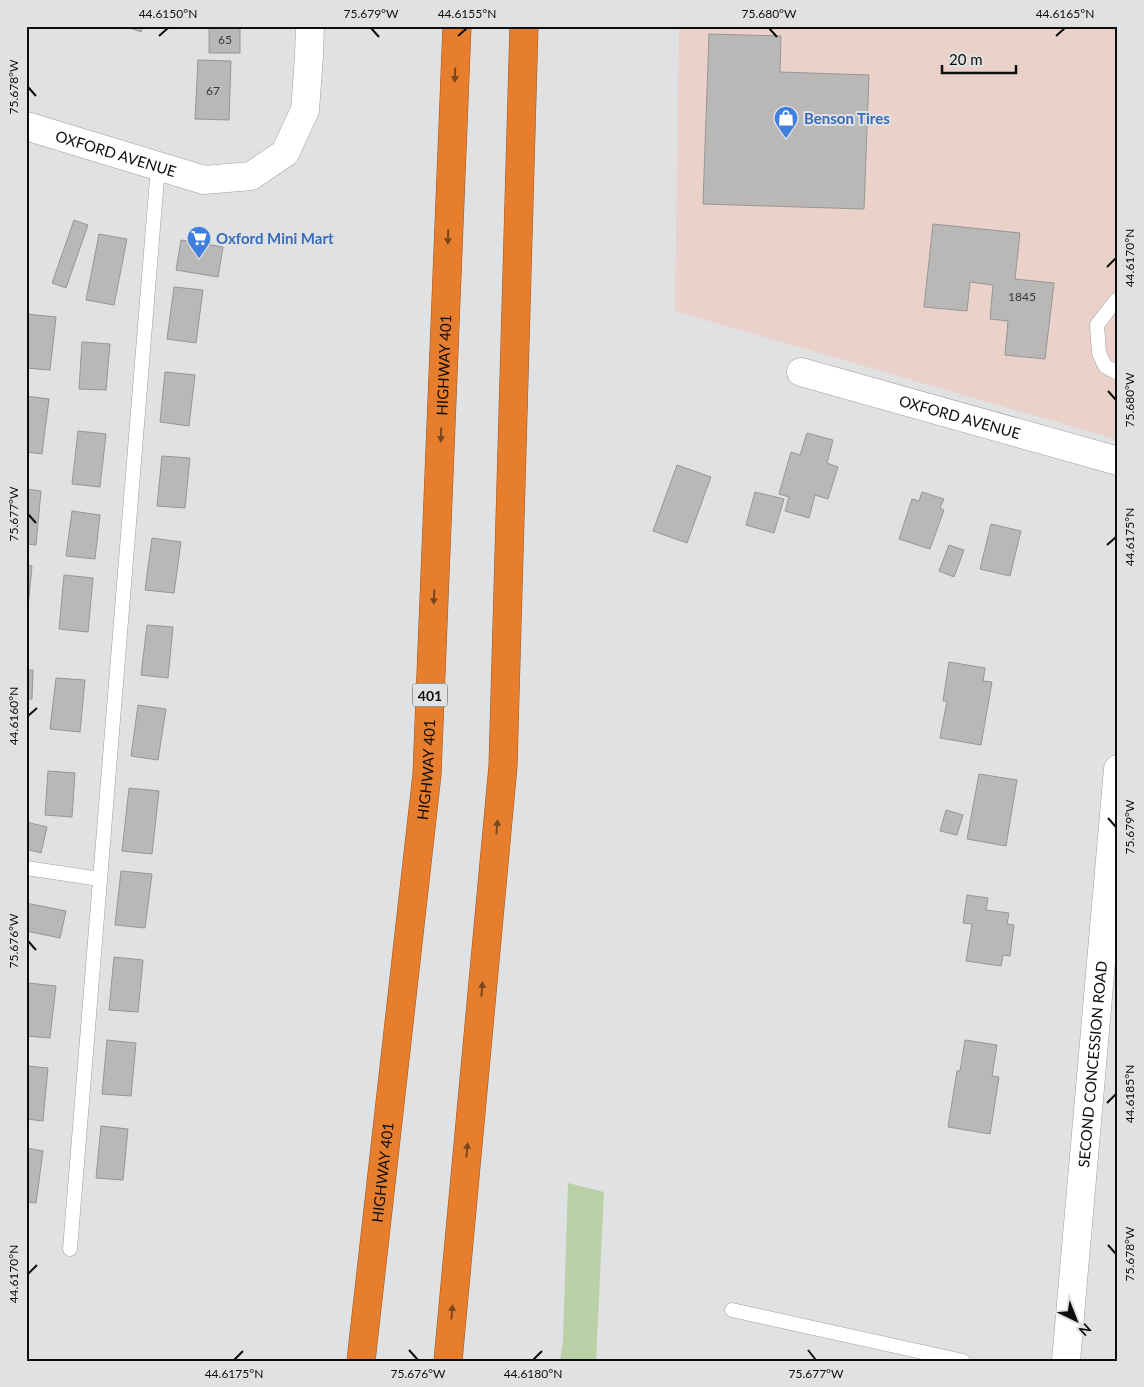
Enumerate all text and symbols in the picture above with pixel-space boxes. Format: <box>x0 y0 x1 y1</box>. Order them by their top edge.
text: 44.6150°N <box>139 6 197 21</box>
text: 75.679°W <box>343 6 399 21</box>
text: 44.6155°N <box>438 6 496 21</box>
text: 75.680°W <box>741 6 797 21</box>
text: 44.6165°N <box>1036 6 1094 21</box>
house number: 65 <box>218 32 232 47</box>
scale bar <box>942 42 1015 74</box>
text: 20 m <box>949 50 983 68</box>
text: 75.678°W <box>6 59 21 115</box>
one-way arrow <box>450 67 458 83</box>
house number: 67 <box>206 83 220 98</box>
shop icon: Benson Tires <box>773 105 799 139</box>
place label: Benson Tires <box>804 109 890 127</box>
street label: OXFORD AVENUE <box>53 126 179 180</box>
supermarket icon: Oxford Mini Mart <box>186 225 212 259</box>
place label: Oxford Mini Mart <box>216 229 334 247</box>
text: 44.6170°N <box>1122 229 1137 287</box>
one-way arrow <box>444 230 452 246</box>
house number: 1845 <box>1008 289 1036 304</box>
street label: HIGHWAY 401 <box>432 314 454 416</box>
text: 75.680°W <box>1122 372 1137 428</box>
street label: OXFORD AVENUE <box>897 391 1023 442</box>
one-way arrow <box>436 427 444 443</box>
text: 75.677°W <box>6 486 21 542</box>
text: 44.6175°N <box>1122 508 1137 566</box>
one-way arrow <box>430 589 438 605</box>
road number: 401 <box>412 684 448 706</box>
text: 44.6160°N <box>6 687 21 745</box>
street label: HIGHWAY 401 <box>413 719 438 821</box>
text: 75.679°W <box>1122 799 1137 855</box>
one-way arrow <box>493 818 501 834</box>
text: 75.676°W <box>6 913 21 969</box>
street label: SECOND CONCESSION ROAD <box>1074 960 1110 1168</box>
one-way arrow <box>478 980 486 996</box>
text: 44.6185°N <box>1122 1065 1137 1123</box>
street label: HIGHWAY 401 <box>368 1121 397 1223</box>
one-way arrow <box>464 1142 472 1158</box>
text: 75.678°W <box>1122 1226 1137 1282</box>
text: 44.6170°N <box>6 1245 21 1303</box>
north arrow <box>1052 1294 1102 1344</box>
one-way arrow <box>449 1304 457 1320</box>
text: N <box>1075 1320 1095 1340</box>
text: 44.6175°N <box>205 1366 263 1381</box>
text: 75.676°W <box>390 1366 446 1381</box>
text: 44.6180°N <box>504 1366 562 1381</box>
text: 75.677°W <box>788 1366 844 1381</box>

